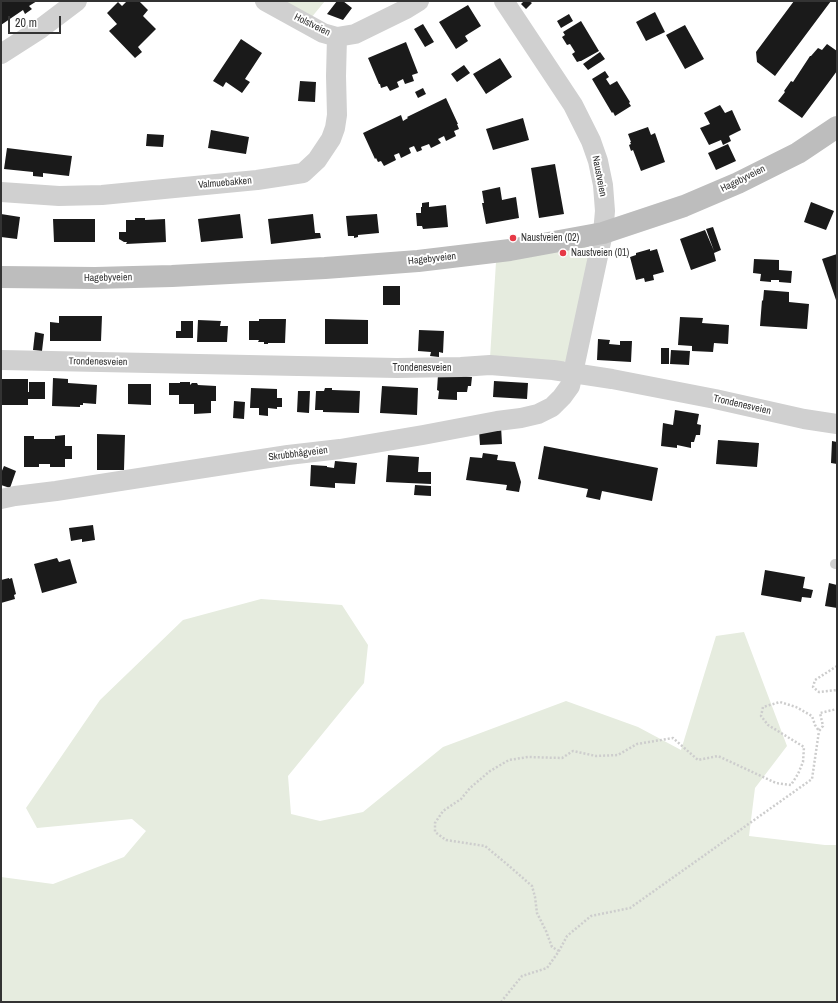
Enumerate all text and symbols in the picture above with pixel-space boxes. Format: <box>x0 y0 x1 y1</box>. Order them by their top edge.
scale bar <box>10 8 63 34</box>
street label: Holstveien <box>292 11 332 39</box>
text: 20 m <box>15 15 37 31</box>
street label: Naustveien <box>589 154 609 198</box>
street label: Hagebyveien <box>719 163 767 195</box>
street label: Valmuebakken <box>198 175 252 191</box>
place label: Naustveien (02) <box>521 232 579 244</box>
marker: Naustveien (02) <box>508 233 518 243</box>
place label: Naustveien (01) <box>571 247 629 259</box>
marker: Naustveien (01) <box>558 248 568 258</box>
street label: Hagebyveien <box>407 251 457 267</box>
street label: Hagebyveien <box>84 272 132 284</box>
street label: Trondenesveien <box>68 355 128 369</box>
street label: Trondenesveien <box>393 362 451 374</box>
street label: Trondenesveien <box>712 393 772 417</box>
street label: Skrubbhågveien <box>268 444 328 464</box>

